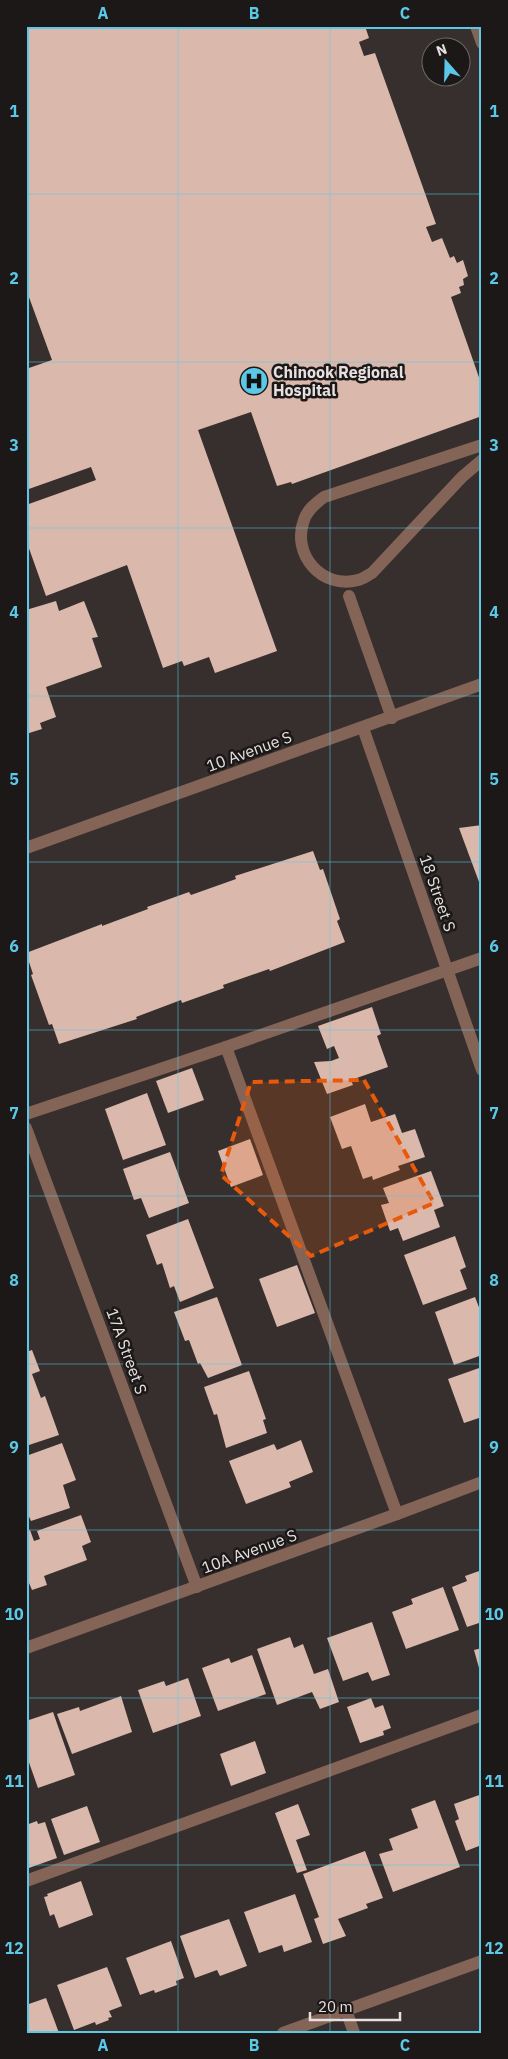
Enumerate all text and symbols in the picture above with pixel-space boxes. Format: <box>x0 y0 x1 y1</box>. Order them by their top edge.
text: A <box>98 3 109 23</box>
text: B <box>249 3 260 23</box>
text: C <box>400 3 410 23</box>
north arrow <box>420 38 470 88</box>
text: N <box>434 40 449 60</box>
text: 1 <box>9 101 19 121</box>
text: 1 <box>489 101 499 121</box>
text: 2 <box>9 268 19 288</box>
text: 2 <box>489 268 499 288</box>
place label: Chinook Regional Hospital <box>273 362 404 400</box>
hospital icon: Chinook Regional Hospital <box>239 366 269 396</box>
text: 3 <box>9 435 19 455</box>
text: 3 <box>489 435 499 455</box>
text: 4 <box>9 602 19 622</box>
text: 4 <box>489 602 499 622</box>
street label: 10 Avenue S <box>204 726 294 776</box>
text: 5 <box>9 769 19 789</box>
text: 5 <box>489 769 499 789</box>
street label: 18 Street S <box>416 852 460 934</box>
text: 6 <box>9 936 19 956</box>
text: 6 <box>489 936 499 956</box>
text: 7 <box>9 1103 19 1123</box>
text: 7 <box>489 1103 499 1123</box>
text: 8 <box>9 1270 19 1290</box>
text: 8 <box>489 1270 499 1290</box>
street label: 17A Street S <box>102 1305 152 1397</box>
text: 9 <box>9 1437 19 1457</box>
text: 9 <box>489 1437 499 1457</box>
street label: 10A Avenue S <box>199 1525 299 1577</box>
text: 10 <box>4 1604 24 1624</box>
text: 10 <box>484 1604 504 1624</box>
text: 11 <box>4 1771 24 1791</box>
text: 11 <box>484 1771 504 1791</box>
text: 12 <box>4 1938 24 1958</box>
text: 12 <box>484 1938 504 1958</box>
scale bar <box>310 1989 400 2021</box>
text: 20 m <box>318 1997 353 2016</box>
text: A <box>98 2035 109 2055</box>
text: B <box>249 2035 260 2055</box>
text: C <box>400 2035 410 2055</box>

